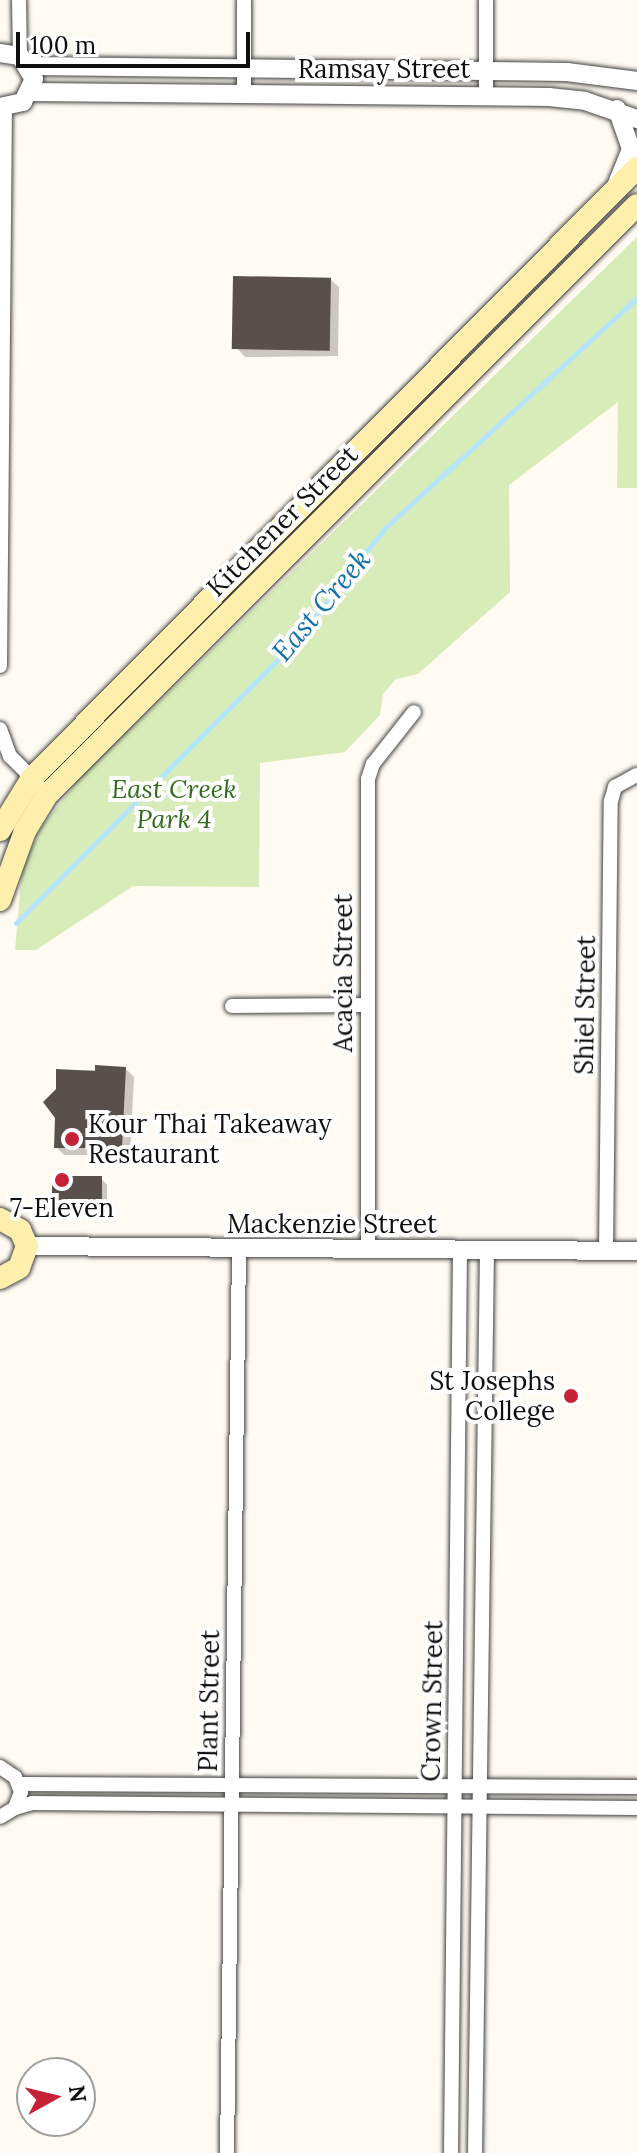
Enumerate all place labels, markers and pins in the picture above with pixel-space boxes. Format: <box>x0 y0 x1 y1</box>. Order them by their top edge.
place label: Kour Thai Takeaway Restaurant <box>88 1108 332 1170</box>
marker: Kour Thai Takeaway Restaurant <box>63 1130 81 1148</box>
marker: 7-Eleven <box>53 1171 71 1189</box>
place label: 7-Eleven <box>10 1192 114 1224</box>
place label: St Josephs College <box>429 1365 555 1426</box>
marker: St Josephs College <box>562 1387 580 1405</box>

